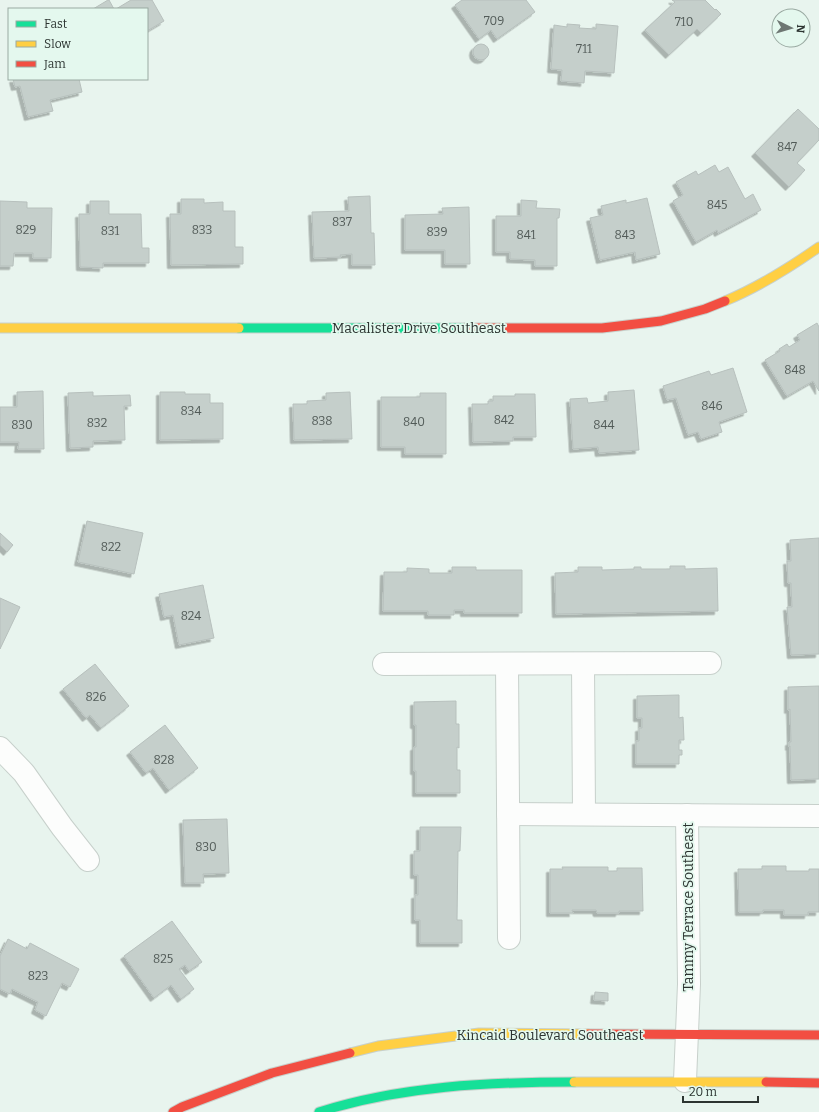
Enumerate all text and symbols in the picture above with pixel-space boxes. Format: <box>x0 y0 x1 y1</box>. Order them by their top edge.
legend <box>8 8 148 80</box>
north arrow <box>771 8 811 48</box>
house number: 709 <box>484 14 504 28</box>
house number: 710 <box>675 15 693 29</box>
text: Fast <box>44 17 68 31</box>
text: N <box>794 24 807 34</box>
text: Slow <box>44 37 71 51</box>
house number: 711 <box>576 42 592 56</box>
text: Jam <box>43 57 66 71</box>
house number: 847 <box>777 140 797 154</box>
house number: 845 <box>707 198 727 212</box>
house number: 837 <box>332 215 352 229</box>
house number: 829 <box>16 223 36 237</box>
house number: 833 <box>192 223 212 237</box>
house number: 831 <box>101 224 119 238</box>
house number: 839 <box>427 225 447 239</box>
house number: 841 <box>516 228 536 242</box>
house number: 843 <box>614 228 636 242</box>
street label: Macalister Drive Southeast <box>332 320 506 337</box>
house number: 848 <box>784 363 806 377</box>
house number: 846 <box>701 399 723 413</box>
house number: 834 <box>181 404 201 418</box>
house number: 842 <box>494 413 514 427</box>
house number: 838 <box>311 414 333 428</box>
house number: 840 <box>403 415 425 429</box>
house number: 832 <box>87 416 107 430</box>
house number: 830 <box>11 418 33 432</box>
house number: 844 <box>593 418 615 432</box>
house number: 822 <box>101 540 121 554</box>
house number: 824 <box>181 609 201 623</box>
house number: 826 <box>86 690 106 704</box>
house number: 828 <box>154 753 174 767</box>
street label: Tammy Terrace Southeast <box>680 822 697 992</box>
house number: 830 <box>195 840 217 854</box>
house number: 825 <box>153 952 173 966</box>
house number: 823 <box>28 969 48 983</box>
street label: Kincaid Boulevard Southeast <box>457 1027 643 1044</box>
scale bar <box>683 1078 758 1104</box>
text: 20 m <box>689 1085 718 1099</box>

